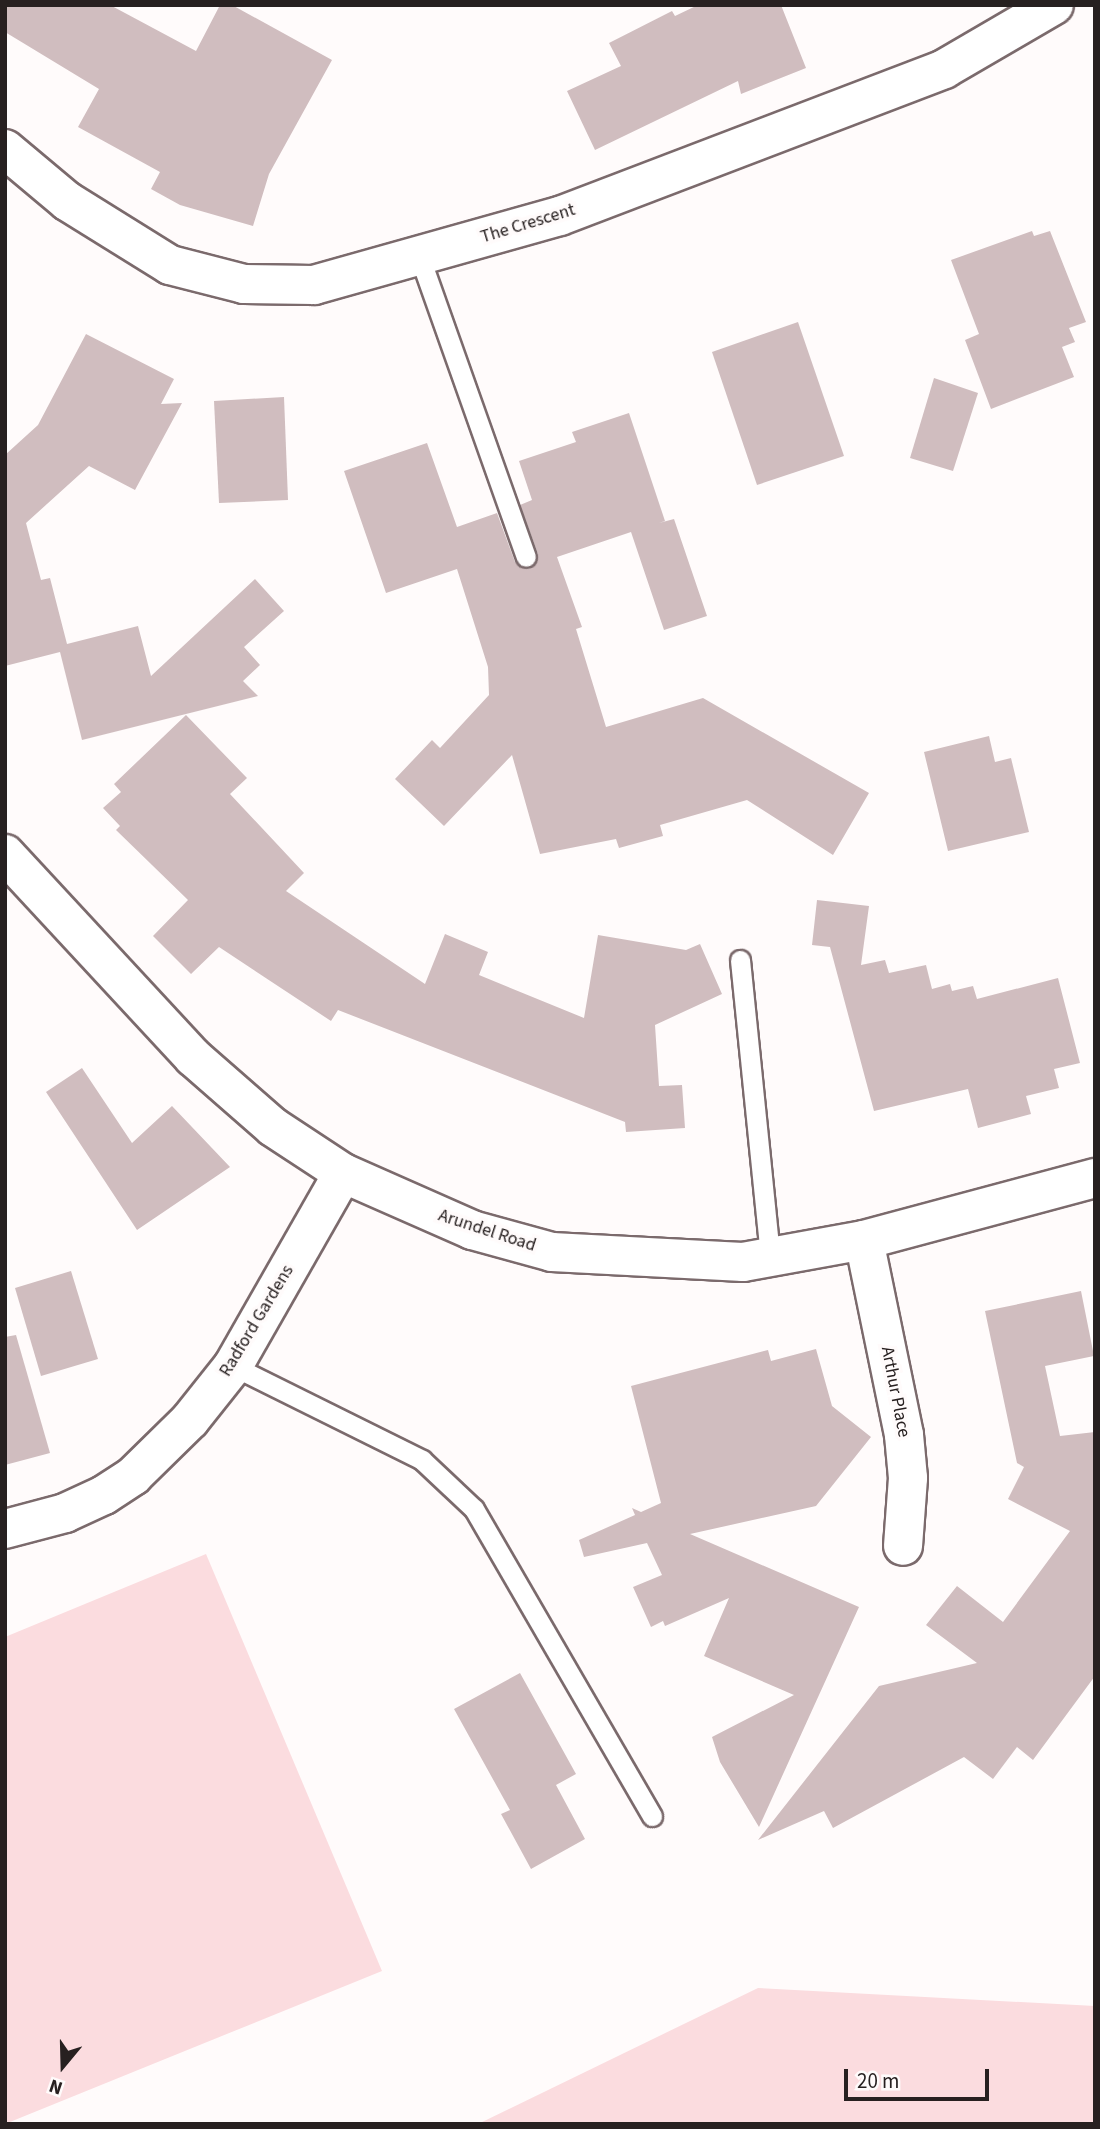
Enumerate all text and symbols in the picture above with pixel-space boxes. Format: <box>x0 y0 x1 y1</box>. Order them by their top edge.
street label: The Crescent <box>478 199 578 249</box>
street label: Arundel Road <box>435 1205 539 1257</box>
street label: Radford Gardens <box>215 1261 299 1381</box>
street label: Arthur Place <box>876 1345 914 1439</box>
north arrow <box>28 2031 98 2101</box>
scale bar <box>848 2056 993 2100</box>
text: 20 m <box>857 2066 899 2096</box>
text: N <box>46 2072 66 2101</box>

